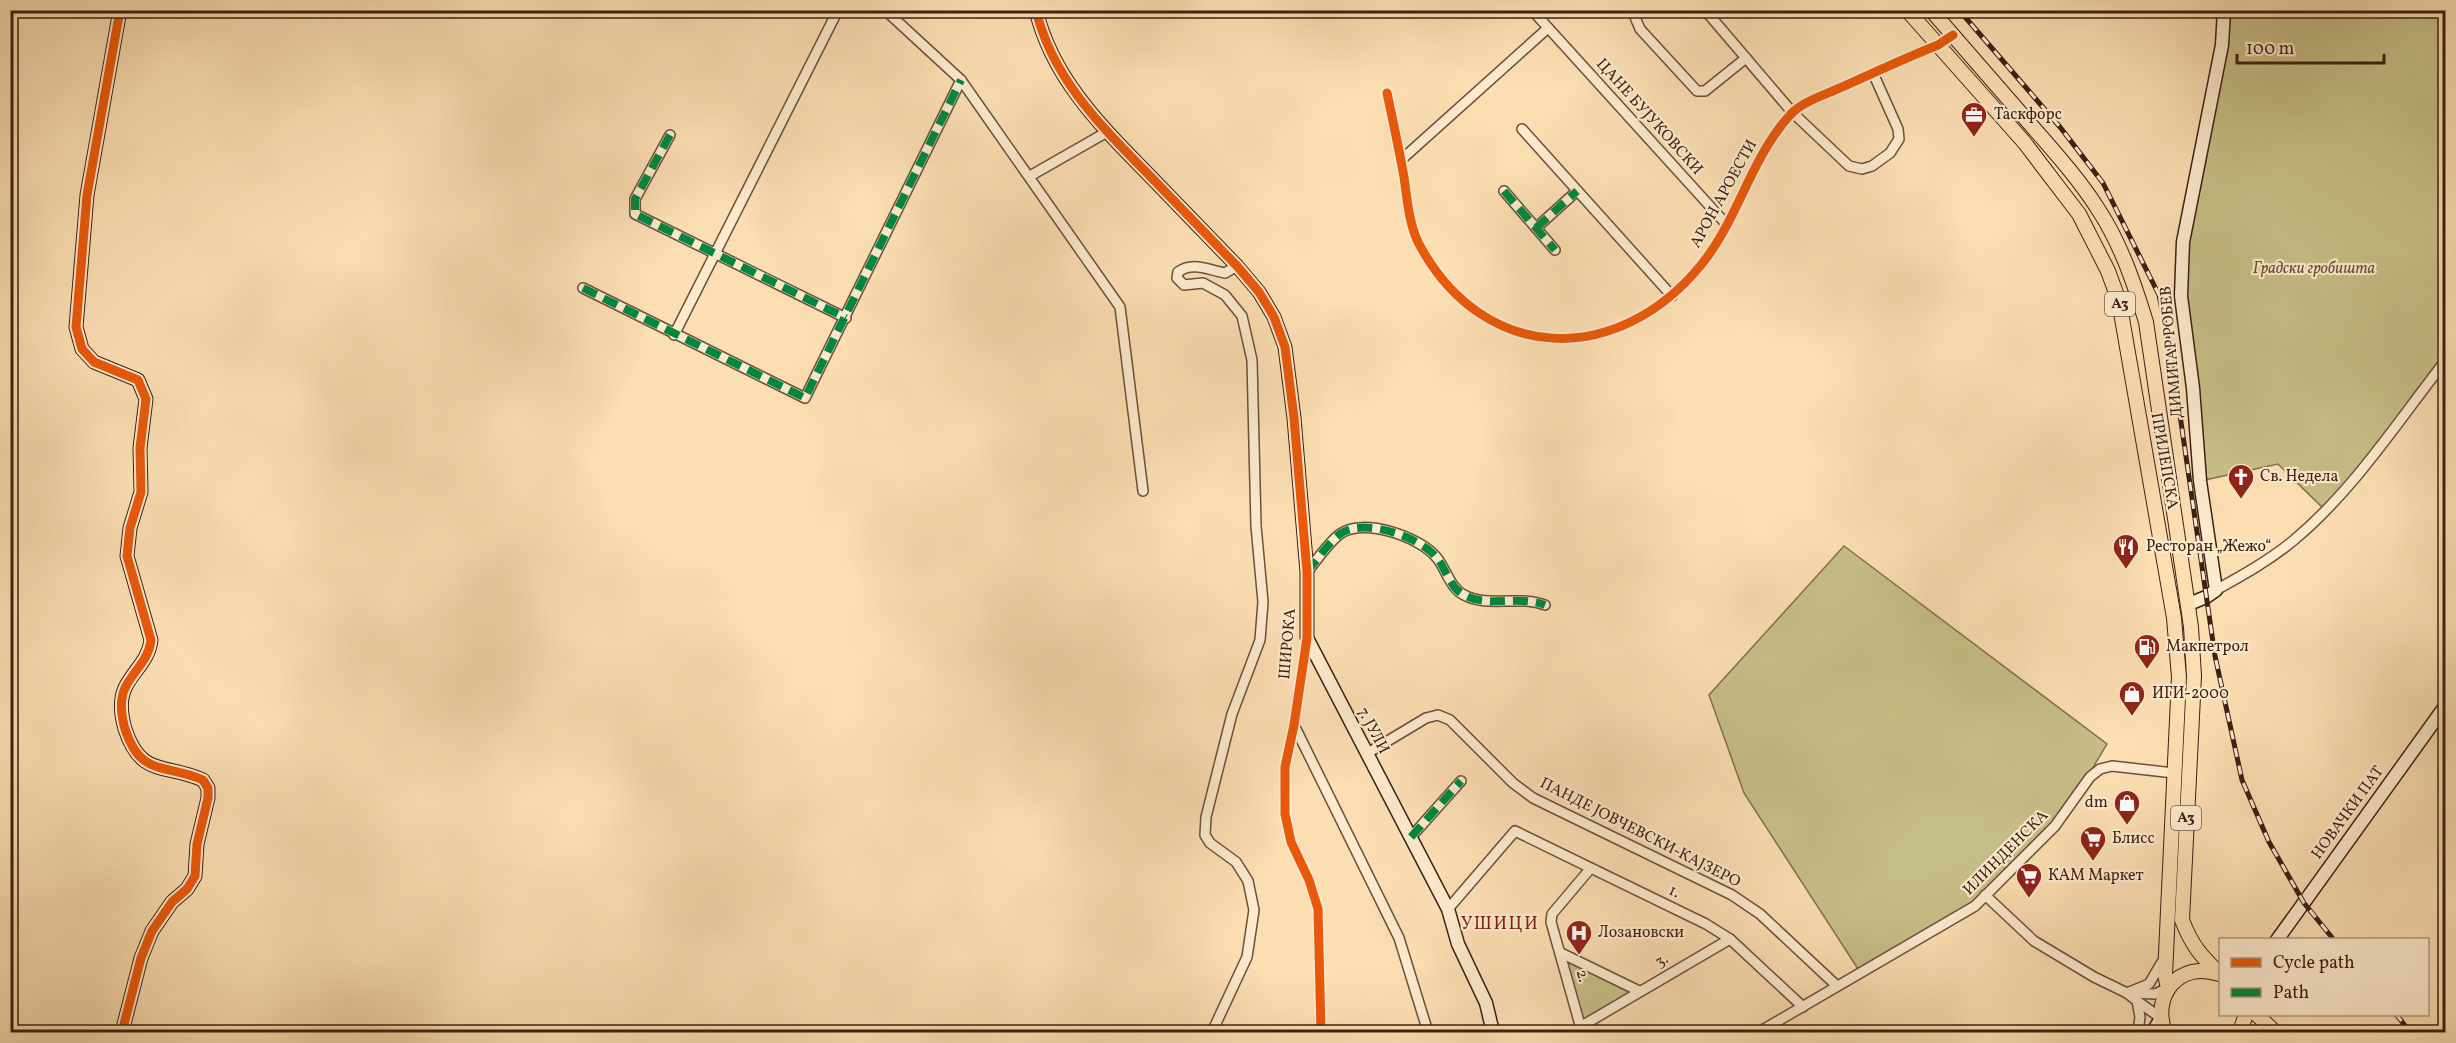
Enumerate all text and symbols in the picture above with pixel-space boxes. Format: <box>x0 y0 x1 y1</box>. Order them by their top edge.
scale bar <box>2237 27 2384 65</box>
text: 100 m <box>2246 37 2295 62</box>
street label: ЦАНЕ БУЈУКОВСКИ <box>1591 54 1707 180</box>
office icon: Таскфорс <box>1959 100 1989 138</box>
place label: Таскфорс <box>1994 104 2062 126</box>
street label: АРОН АРОЕСТИ <box>1685 136 1763 252</box>
park label: Градски гробишта <box>2253 258 2376 280</box>
street label: ДИМИТАР РОБЕВ <box>2155 285 2189 419</box>
road number: A3 <box>2105 292 2135 316</box>
street label: ПРИЛЕПСКА <box>2145 411 2183 511</box>
church icon: Св. Недела <box>2226 462 2256 500</box>
place label: Св. Недела <box>2260 466 2338 488</box>
restaurant icon: Ресторан „Жежо“ <box>2111 532 2141 570</box>
place label: Ресторан „Жежо“ <box>2146 536 2271 558</box>
street label: ШИРОКА <box>1274 608 1302 680</box>
fuel station icon: Макпетрол <box>2132 632 2162 670</box>
place label: Макпетрол <box>2166 636 2249 658</box>
shop icon: ИГИ-2000 <box>2117 679 2147 717</box>
place label: ИГИ-2000 <box>2152 683 2229 705</box>
street label: 7. ЈУЛИ <box>1352 704 1394 758</box>
street label: НОВАЧКИ ПАТ <box>2307 762 2389 864</box>
street label: ПАНДЕ ЈОВЧЕВСКИ-КАЈЗЕРО <box>1536 773 1744 893</box>
shop icon: dm <box>2112 788 2142 826</box>
place label: dm <box>2085 792 2108 814</box>
street label: ИЛИНДЕНСКА <box>1958 805 2054 901</box>
road number: A3 <box>2171 806 2201 830</box>
supermarket icon: Блисс <box>2078 824 2108 862</box>
place label: Блисс <box>2112 828 2155 850</box>
supermarket icon: КАМ Маркет <box>2014 861 2044 899</box>
place label: КАМ Маркет <box>2048 865 2144 887</box>
street label: 1. <box>1665 880 1683 904</box>
district label: УШИЦИ <box>1461 912 1539 937</box>
hospital icon: Лозановски <box>1564 918 1594 956</box>
place label: Лозановски <box>1598 922 1684 944</box>
legend <box>2219 938 2429 1016</box>
street label: 3. <box>1651 948 1673 974</box>
text: Cycle path <box>2273 951 2355 976</box>
street label: 2. <box>1570 967 1594 985</box>
text: Path <box>2273 981 2309 1006</box>

